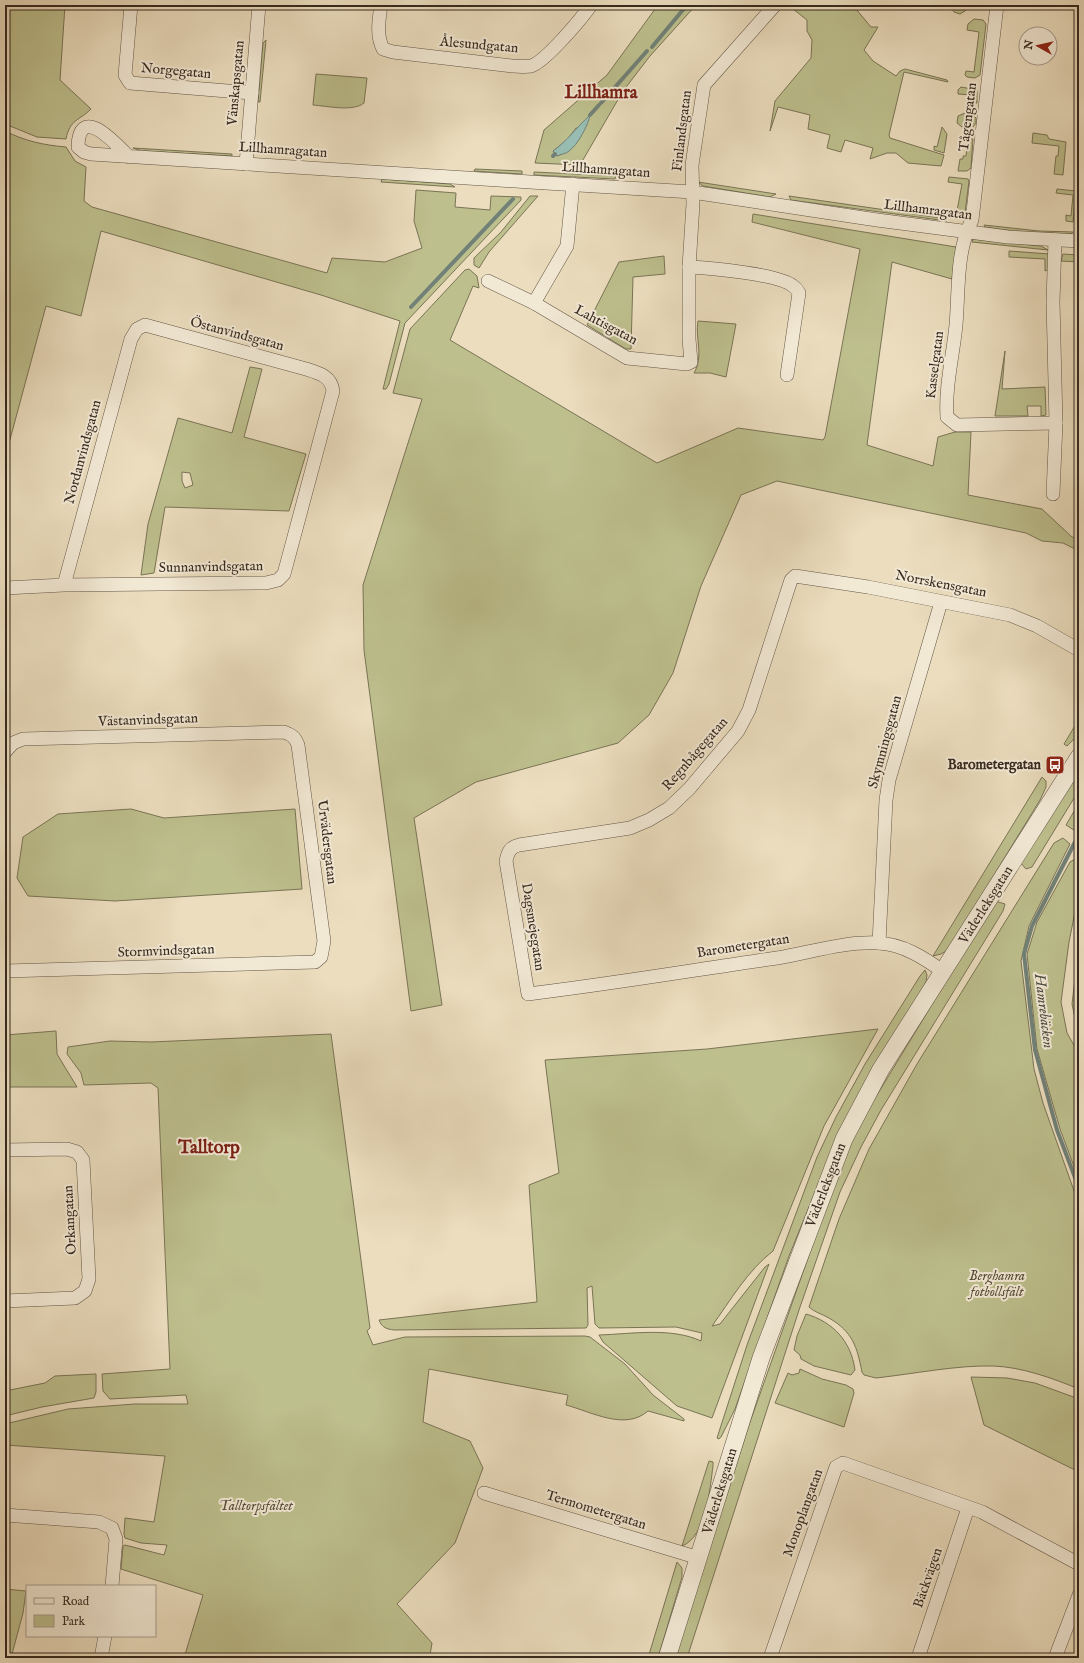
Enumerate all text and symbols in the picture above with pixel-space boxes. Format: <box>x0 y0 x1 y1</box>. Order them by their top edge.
north arrow <box>1018 26 1058 66</box>
street label: Ålesundgatan <box>438 32 520 57</box>
street label: Vänskapsgatan <box>223 39 249 127</box>
text: N <box>1021 39 1037 51</box>
street label: Norgegatan <box>140 59 212 83</box>
street label: Tågengatan <box>955 81 981 153</box>
district label: Lillhamra <box>564 82 639 105</box>
street label: Finlandsgatan <box>668 89 696 173</box>
street label: Lillhamragatan <box>238 138 328 162</box>
street label: Lillhamragatan <box>561 158 651 182</box>
street label: Lillhamragatan <box>883 196 974 224</box>
street label: Lahtisgatan <box>571 301 641 349</box>
street label: Östanvindsgatan <box>188 312 287 355</box>
street label: Kasselgatan <box>922 330 948 400</box>
street label: Nordanvindsgatan <box>60 398 106 506</box>
street label: Sunnanvindsgatan <box>159 557 264 577</box>
street label: Norrskensgatan <box>894 566 989 602</box>
street label: Skymningsgatan <box>864 693 906 790</box>
street label: Västanvindsgatan <box>97 709 199 731</box>
street label: Regnbågegatan <box>658 713 732 794</box>
bus stop icon: Barometergatan <box>1044 754 1066 776</box>
place label: Barometergatan <box>947 756 1042 774</box>
street label: Urvädersgatan <box>313 799 341 886</box>
street label: Väderleksgatan <box>954 862 1017 948</box>
street label: Dagsmejegatan <box>517 882 549 973</box>
street label: Barometergatan <box>695 930 791 962</box>
street label: Stormvindsgatan <box>117 940 215 962</box>
water label: Hamrebäcken <box>1030 972 1058 1049</box>
district label: Talltorp <box>177 1137 240 1160</box>
street label: Väderleksgatan <box>801 1140 851 1231</box>
street label: Orkangatan <box>59 1184 81 1255</box>
park label: Berghamra fotbollsfält <box>967 1267 1025 1301</box>
street label: Väderleksgatan <box>698 1445 742 1537</box>
street label: Monoplangatan <box>779 1466 827 1559</box>
street label: Termometergatan <box>543 1486 649 1534</box>
park label: Talltorpsfältet <box>219 1497 293 1515</box>
street label: Bäckvägen <box>909 1545 947 1610</box>
legend <box>26 1585 156 1637</box>
text: Road <box>62 1594 90 1609</box>
text: Park <box>62 1614 85 1629</box>

